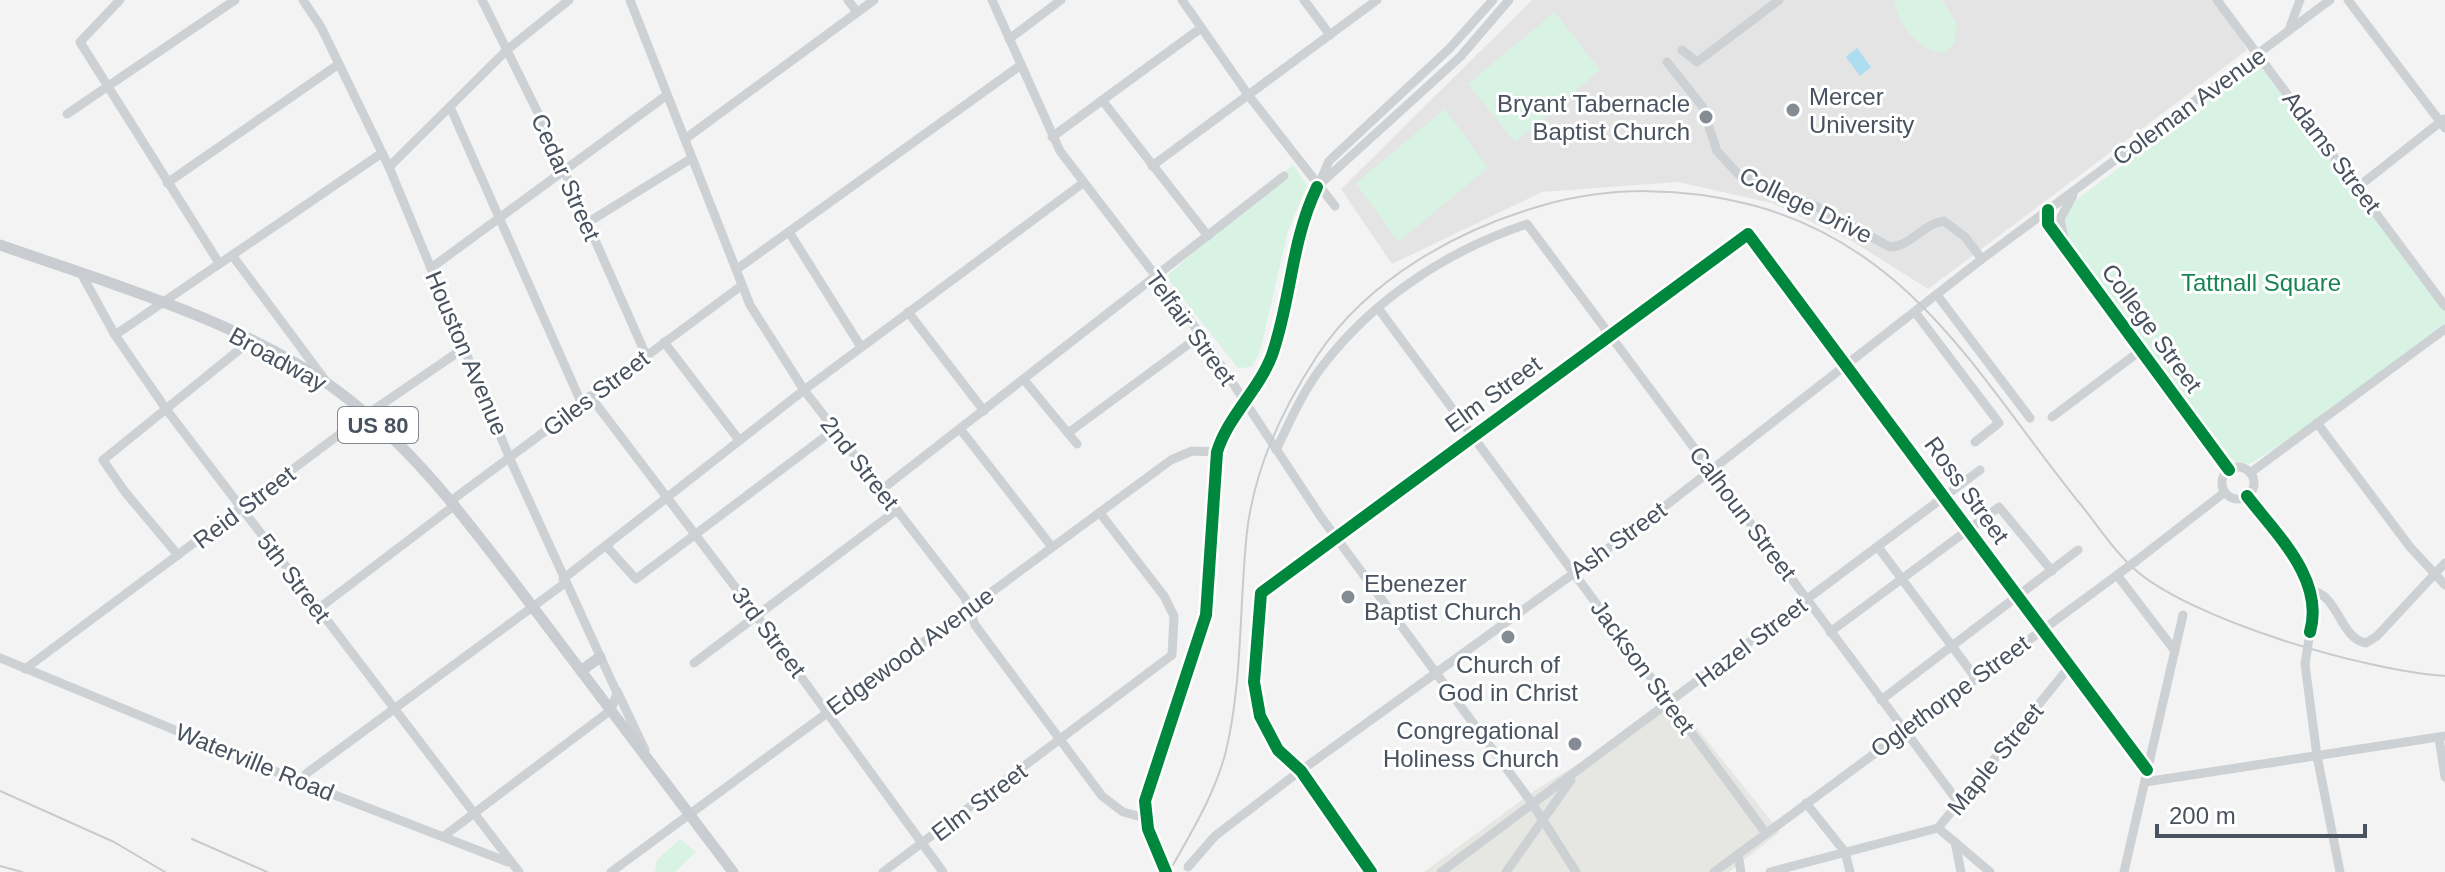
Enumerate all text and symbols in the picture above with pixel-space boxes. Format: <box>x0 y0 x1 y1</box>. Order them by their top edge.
street label: Coleman Avenue <box>2107 41 2271 171</box>
place label: Mercer University <box>1809 83 1914 138</box>
street label: Adams Street <box>2277 86 2387 218</box>
place label: Bryant Tabernacle Baptist Church <box>1497 90 1690 145</box>
marker: Mercer University <box>1784 101 1802 119</box>
marker: Bryant Tabernacle Baptist Church <box>1697 108 1715 126</box>
street label: Cedar Street <box>526 109 606 245</box>
street label: College Drive <box>1735 161 1877 249</box>
street label: College Street <box>2096 259 2208 398</box>
street label: Telfair Street <box>1140 266 1242 391</box>
street label: Houston Avenue <box>420 267 514 439</box>
park label: Tattnall Square <box>2181 269 2341 296</box>
street label: Broadway <box>225 321 331 397</box>
street label: Giles Street <box>538 344 654 442</box>
street label: Elm Street <box>1440 350 1547 438</box>
road number: US 80 <box>338 407 418 443</box>
street label: 2nd Street <box>815 411 905 515</box>
street label: Ross Street <box>1919 431 2015 549</box>
street label: Calhoun Street <box>1684 441 1802 585</box>
street label: Reid Street <box>188 460 300 554</box>
street label: Ash Street <box>1565 496 1672 584</box>
street label: 5th Street <box>252 528 336 628</box>
place label: Ebenezer Baptist Church <box>1364 570 1521 625</box>
street label: Edgewood Avenue <box>821 581 999 721</box>
street label: 3rd Street <box>727 582 812 682</box>
marker: Ebenezer Baptist Church <box>1339 588 1357 606</box>
street label: Hazel Street <box>1690 591 1812 693</box>
street label: Jackson Street <box>1585 595 1701 739</box>
marker: Church of God in Christ <box>1499 628 1517 646</box>
street label: Oglethorpe Street <box>1865 629 2035 763</box>
place label: Church of God in Christ <box>1438 651 1578 706</box>
street label: Maple Street <box>1942 697 2049 820</box>
place label: Congregational Holiness Church <box>1383 717 1559 772</box>
street label: Waterville Road <box>172 718 338 806</box>
marker: Congregational Holiness Church <box>1566 735 1584 753</box>
street label: Elm Street <box>926 757 1032 846</box>
scale bar <box>2157 788 2365 838</box>
text: 200 m <box>2169 802 2236 829</box>

